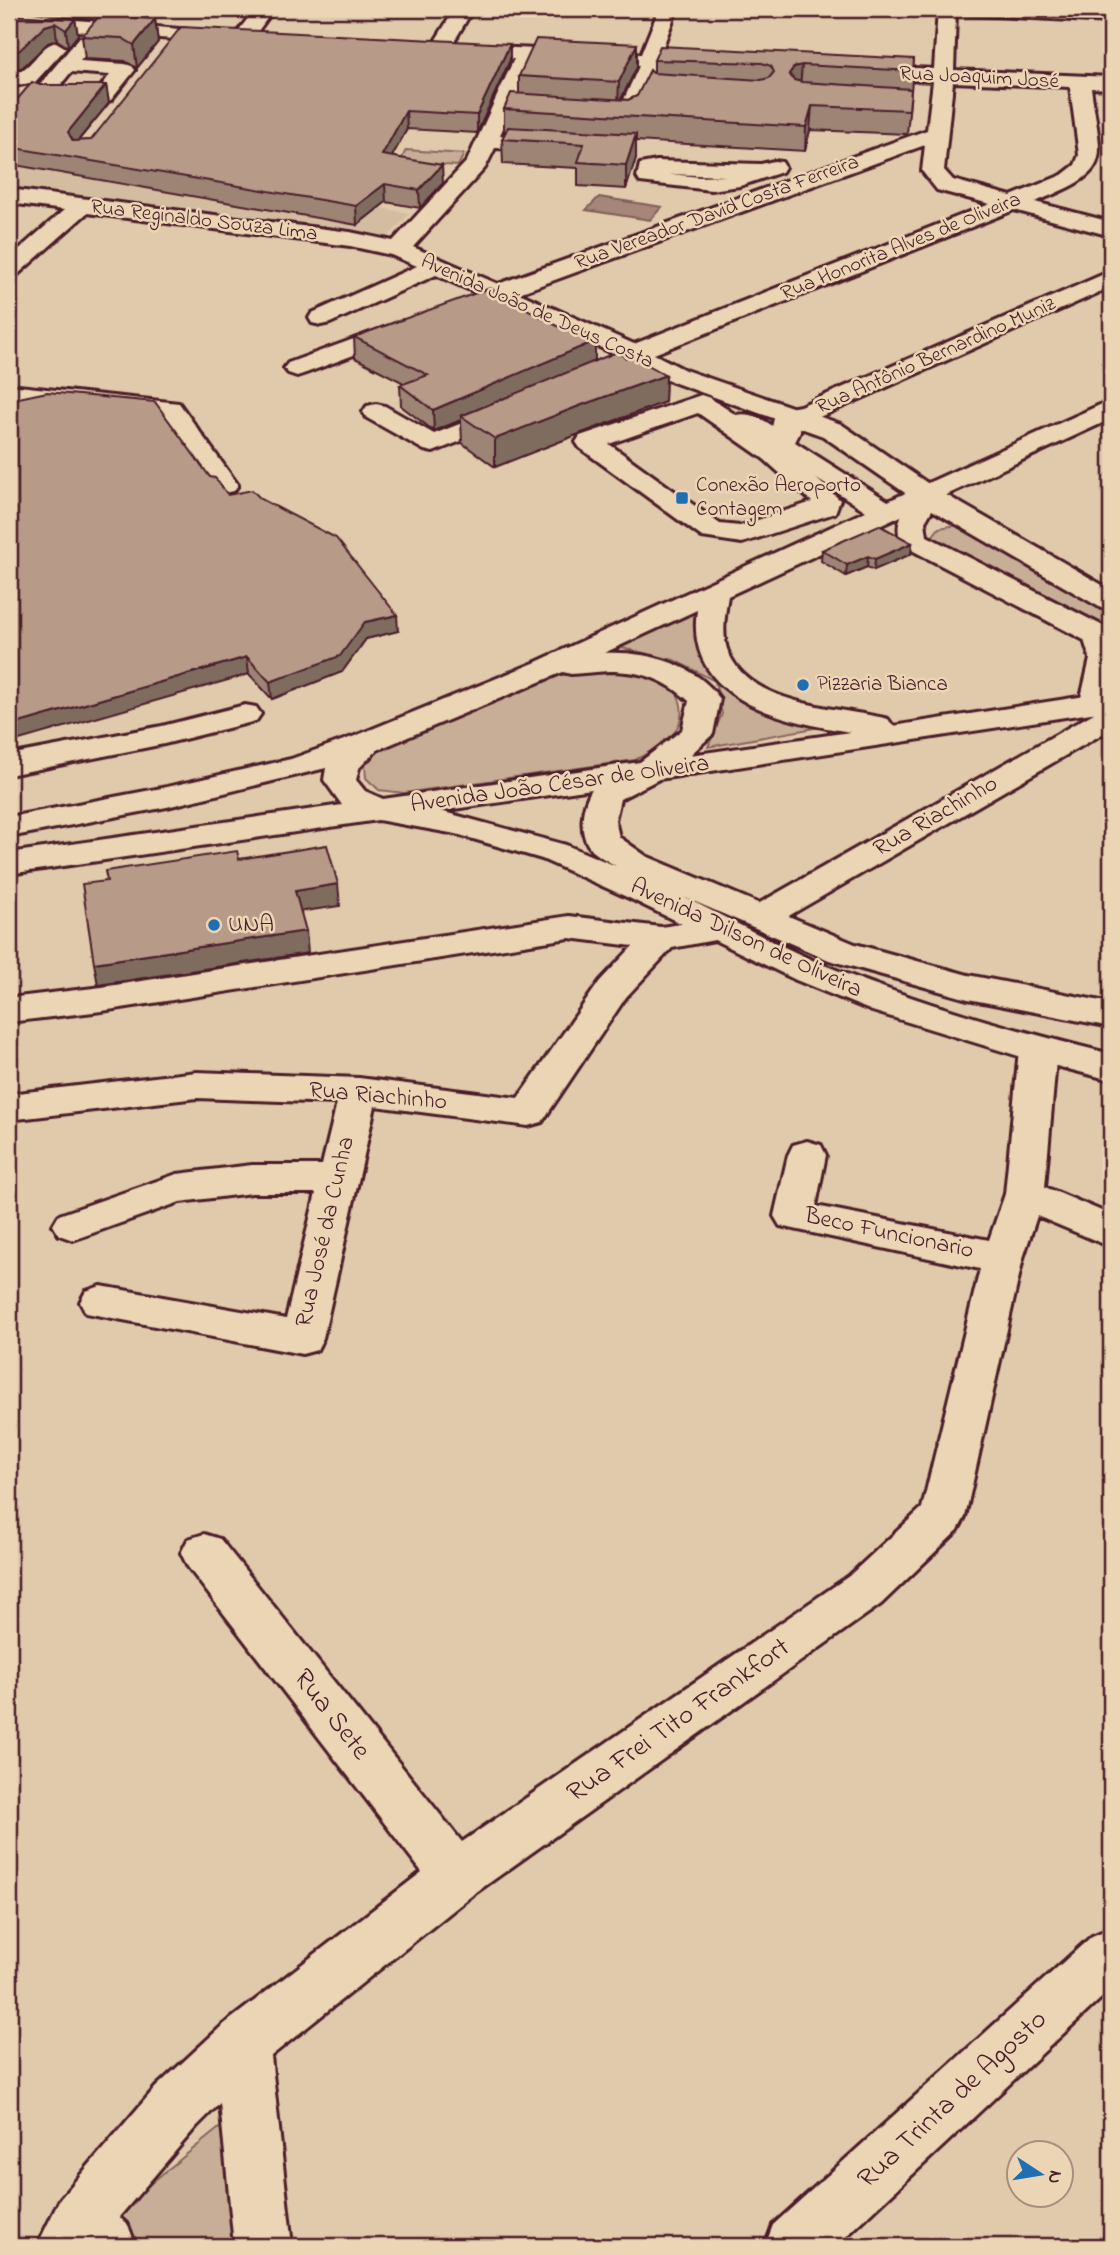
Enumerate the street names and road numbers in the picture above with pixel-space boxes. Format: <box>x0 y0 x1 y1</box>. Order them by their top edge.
street label: Rua Joaquim José <box>898 59 1060 97</box>
street label: Rua Vereador David Costa Ferreira <box>571 147 863 279</box>
street label: Rua Honorita Alves de Oliveira <box>777 185 1025 309</box>
street label: Rua Reginaldo Souza Lima <box>89 192 319 252</box>
street label: Avenida João de Deus Costa <box>416 247 658 377</box>
street label: Rua Antônio Bernardino Muniz <box>811 289 1061 423</box>
street label: Avenida João César de Oliveira <box>408 747 712 823</box>
street label: Rua Riachinho <box>867 767 1005 867</box>
street label: Avenida Dilson de Oliveira <box>624 870 868 1008</box>
street label: Rua Riachinho <box>307 1074 449 1120</box>
street label: Rua José da Cunha <box>287 1133 365 1331</box>
street label: Beco Funcionario <box>800 1199 977 1269</box>
street label: Rua Frei Tito Frankfort <box>559 1628 799 1814</box>
street label: Rua Sete <box>282 1661 380 1770</box>
street label: Rua Trinta de Agosto <box>849 2001 1057 2199</box>

